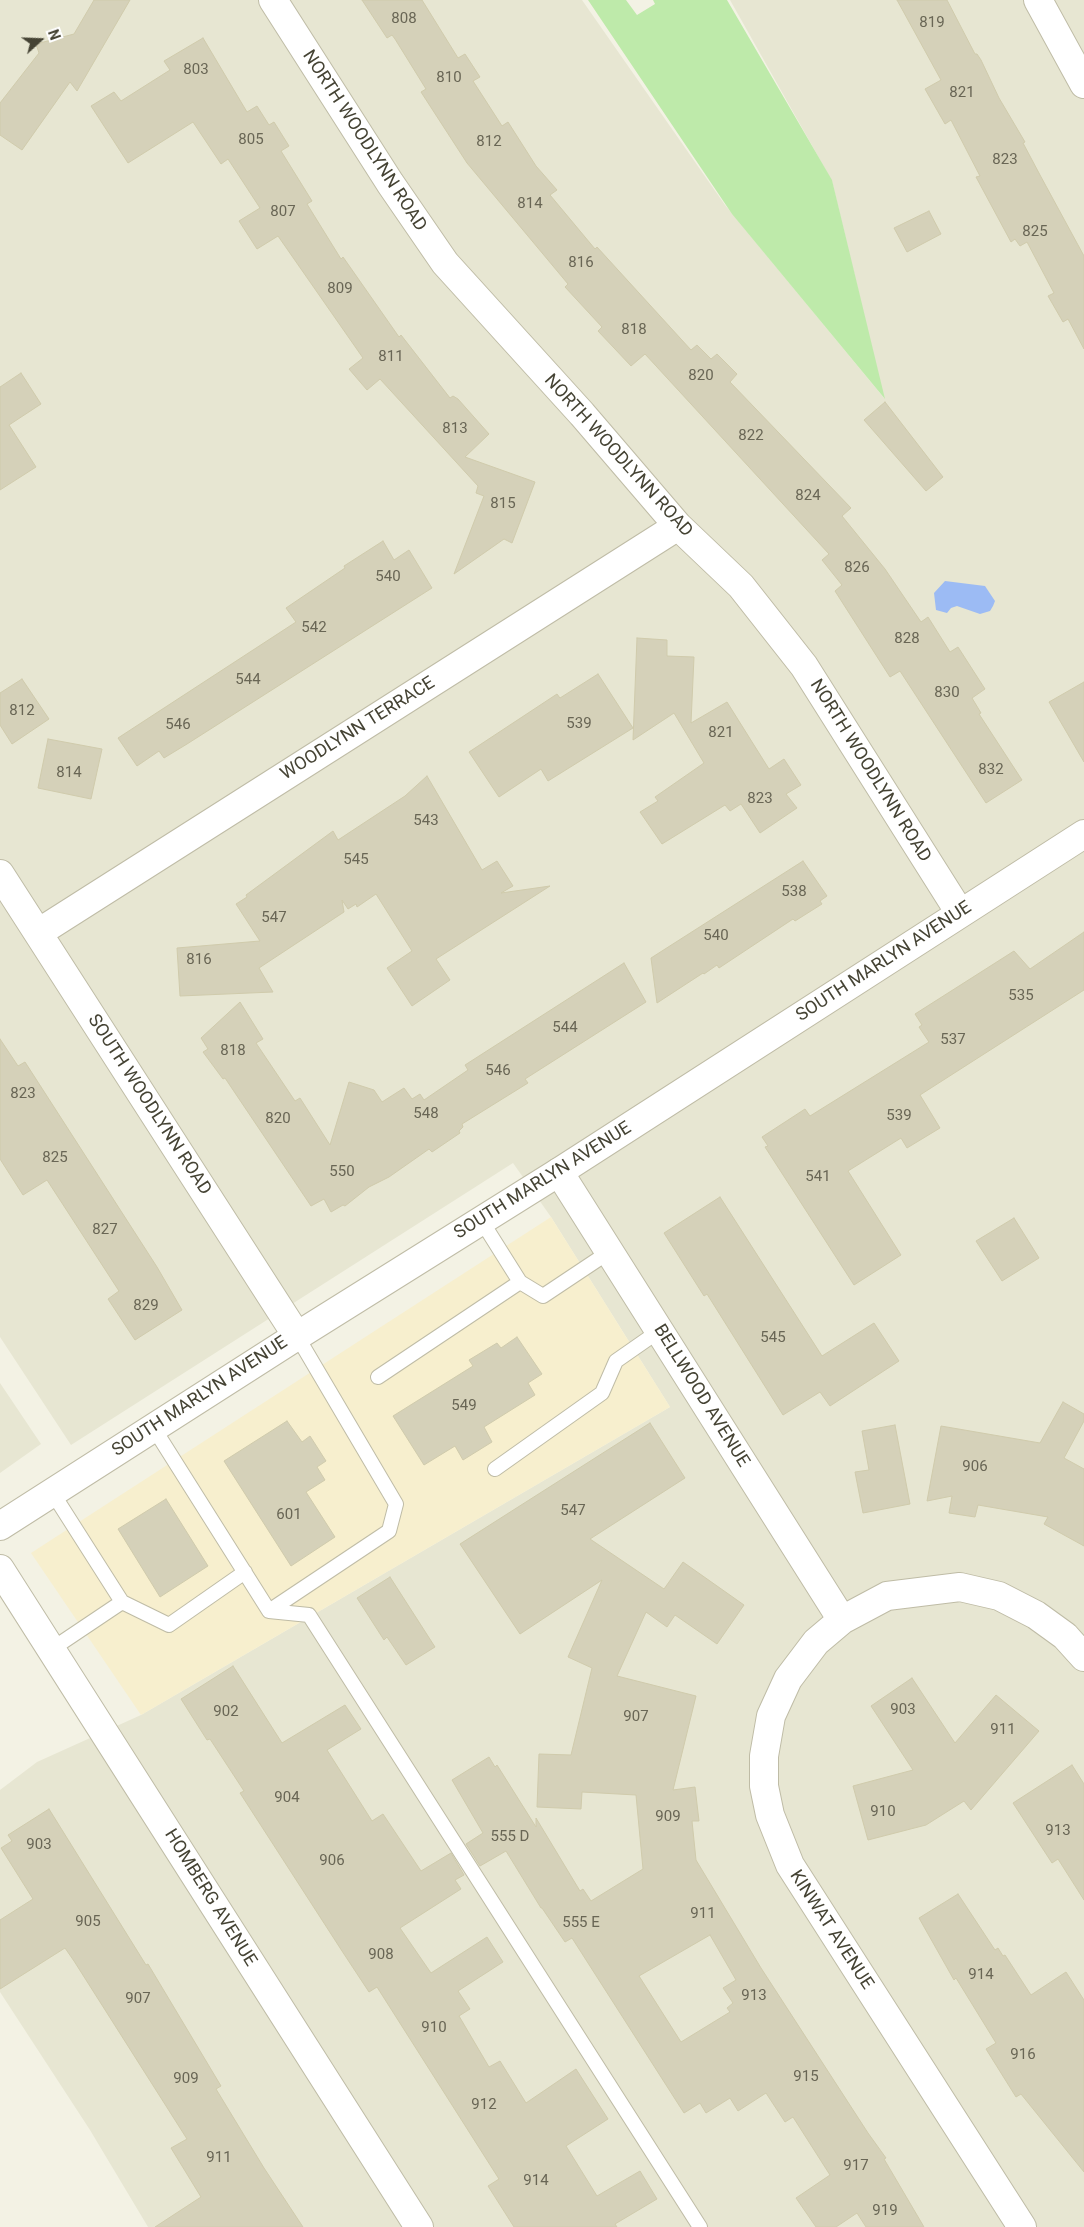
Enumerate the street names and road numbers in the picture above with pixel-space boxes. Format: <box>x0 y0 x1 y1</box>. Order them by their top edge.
street label: NORTH WOODLYNN ROAD <box>297 46 431 236</box>
street label: NORTH WOODLYNN ROAD <box>539 370 697 542</box>
street label: WOODLYNN TERRACE <box>277 673 439 785</box>
street label: NORTH WOODLYNN ROAD <box>805 676 935 866</box>
street label: SOUTH MARLYN AVENUE <box>792 897 976 1027</box>
street label: SOUTH WOODLYNN ROAD <box>83 1011 215 1199</box>
street label: SOUTH MARLYN AVENUE <box>451 1118 635 1244</box>
street label: BELLWOOD AVENUE <box>648 1321 754 1471</box>
street label: SOUTH MARLYN AVENUE <box>108 1332 292 1462</box>
street label: HOMBERG AVENUE <box>159 1825 261 1971</box>
street label: KINWAT AVENUE <box>784 1866 878 1994</box>

